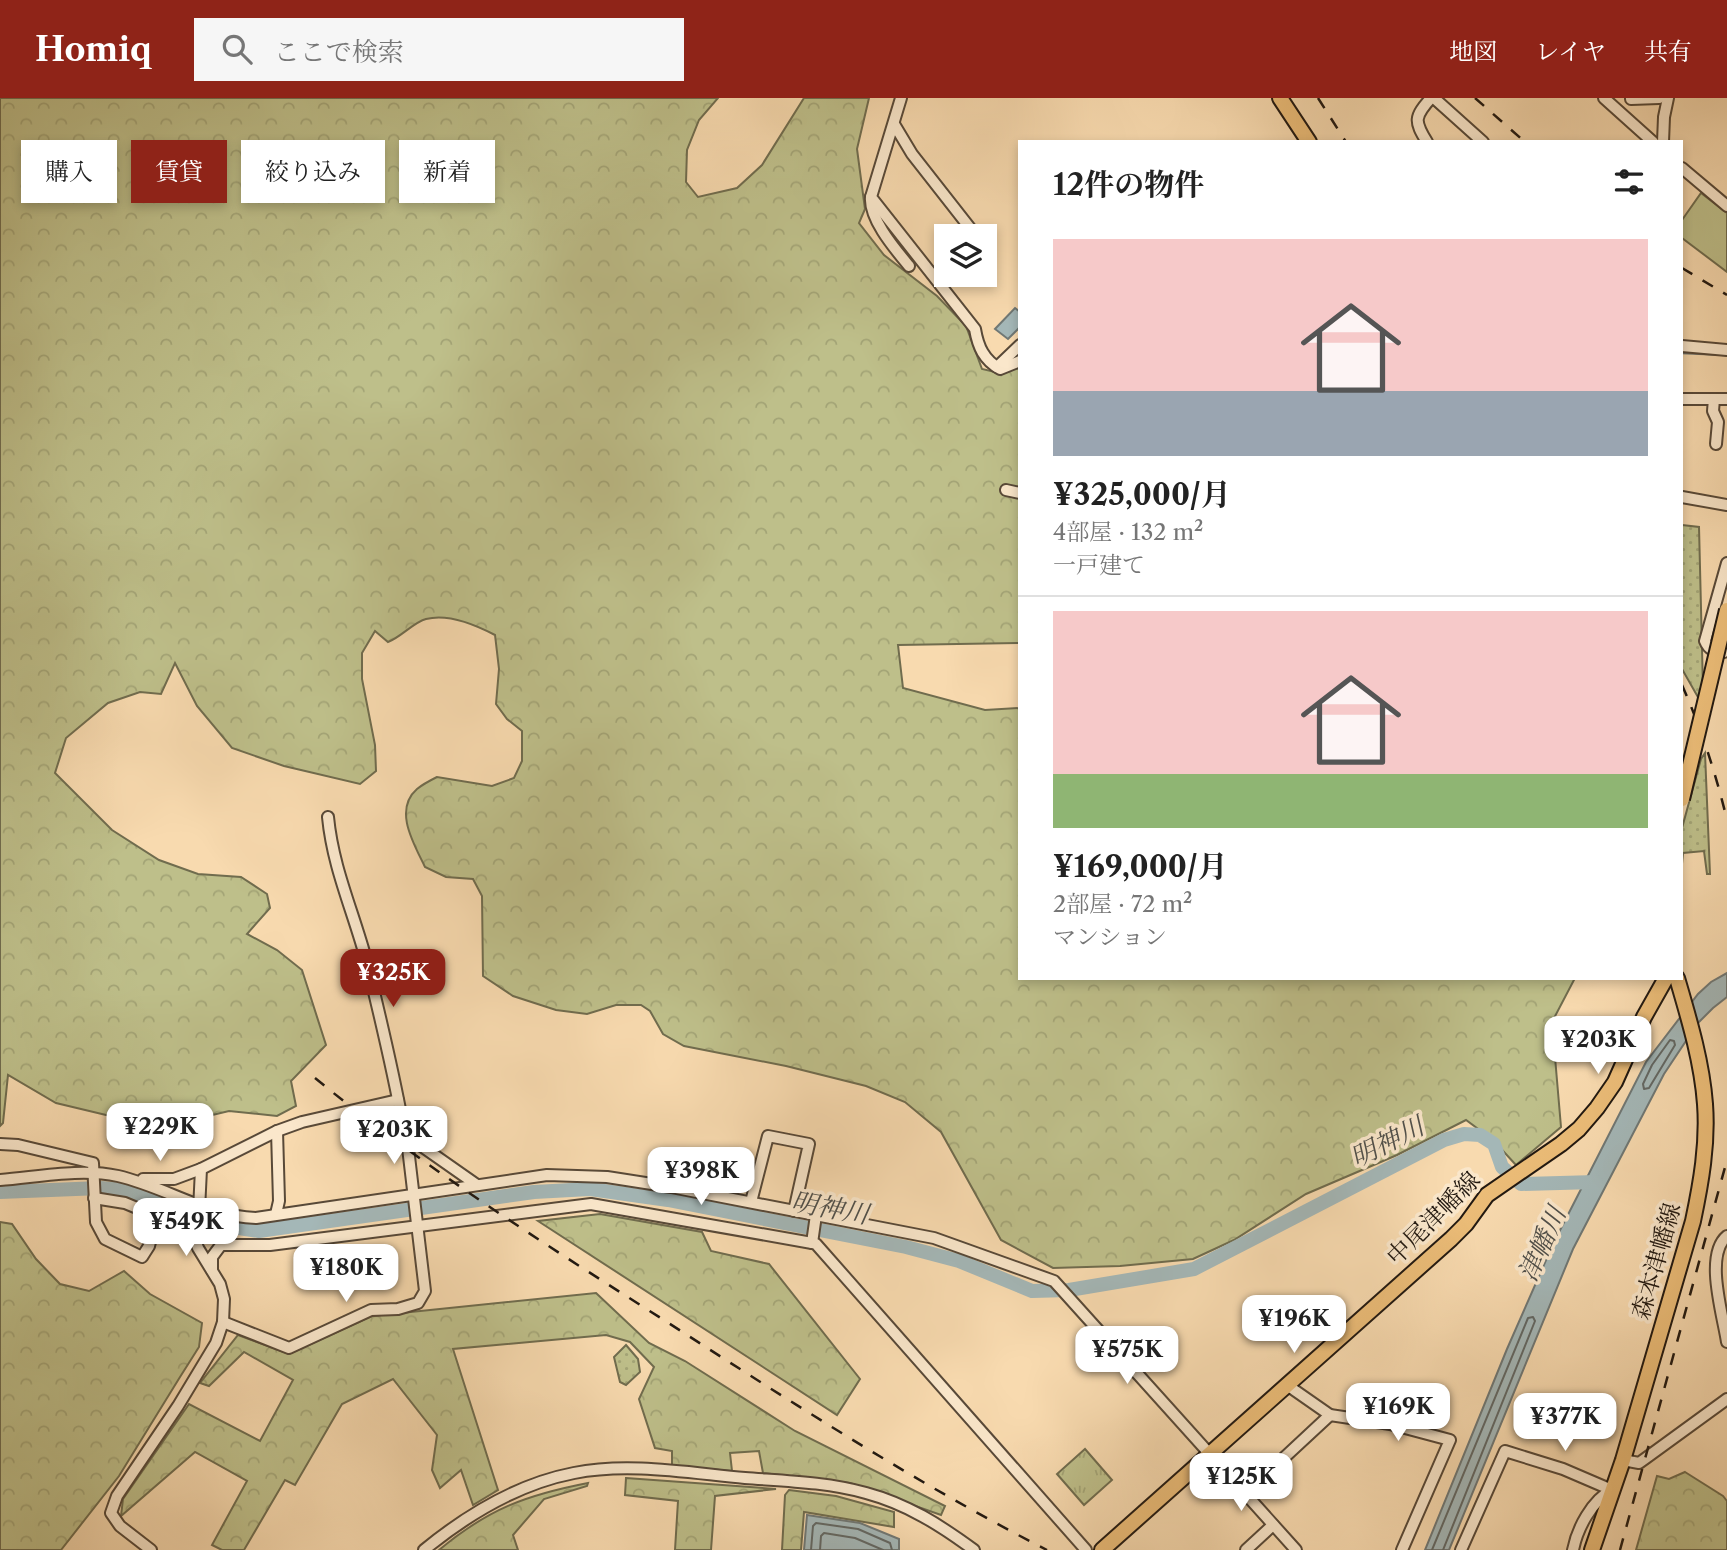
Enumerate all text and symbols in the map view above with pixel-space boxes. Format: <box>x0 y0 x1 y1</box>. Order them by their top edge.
search box <box>194 18 684 81</box>
text: Homiq <box>35 29 152 70</box>
icon: search <box>218 30 256 68</box>
text: ここで検索 <box>274 36 404 68</box>
text: 地図 <box>1449 37 1497 66</box>
text: レイヤ <box>1535 37 1606 66</box>
text: 共有 <box>1644 37 1692 66</box>
chip: 購入 <box>21 140 117 203</box>
chip: 賃貸 <box>131 140 227 203</box>
chip: 絞り込み <box>241 140 385 203</box>
chip: 新着 <box>399 140 495 203</box>
icon: filters <box>1610 163 1648 201</box>
text: 12件の物件 <box>1053 166 1204 203</box>
map controls <box>934 224 997 287</box>
button: layers <box>934 224 997 287</box>
icon: home <box>1288 285 1414 411</box>
text: ¥325,000/月 <box>1053 476 1231 513</box>
text: 4部屋 · 132 m² <box>1053 518 1204 546</box>
text: 一戸建て <box>1053 551 1145 579</box>
icon: home <box>1288 657 1414 783</box>
text: ¥169,000/月 <box>1053 848 1228 885</box>
text: 2部屋 · 72 m² <box>1053 890 1192 918</box>
text: マンション <box>1053 923 1167 951</box>
pin: ¥325K <box>344 950 442 1009</box>
text: ¥325K <box>356 958 430 986</box>
pin: ¥203K <box>1549 1016 1647 1076</box>
text: ¥203K <box>1560 1025 1636 1053</box>
pin: ¥229K <box>111 1104 209 1163</box>
pin: ¥203K <box>345 1107 443 1166</box>
water label: 明神川 <box>1345 1109 1432 1174</box>
text: ¥229K <box>122 1112 198 1140</box>
text: ¥203K <box>356 1115 432 1143</box>
pin: ¥398K <box>652 1148 750 1207</box>
text: ¥398K <box>663 1156 739 1184</box>
street label: 中尾津幡線 <box>1380 1165 1486 1271</box>
water label: 明神川 <box>789 1185 874 1231</box>
pin: ¥549K <box>137 1198 235 1258</box>
water label: 津幡川 <box>1512 1199 1574 1286</box>
street label: 森本津幡線 <box>1626 1199 1686 1323</box>
text: ¥549K <box>149 1207 223 1235</box>
pin: ¥180K <box>297 1244 395 1304</box>
text: ¥180K <box>309 1253 383 1281</box>
pin: ¥196K <box>1245 1296 1343 1355</box>
text: ¥196K <box>1258 1304 1330 1332</box>
pin: ¥575K <box>1078 1326 1176 1386</box>
text: ¥575K <box>1091 1335 1163 1363</box>
pin: ¥169K <box>1349 1384 1447 1443</box>
text: ¥169K <box>1362 1392 1434 1420</box>
pin: ¥377K <box>1516 1394 1614 1453</box>
text: ¥377K <box>1529 1402 1601 1430</box>
pin: ¥125K <box>1192 1454 1290 1513</box>
text: ¥125K <box>1206 1462 1276 1490</box>

